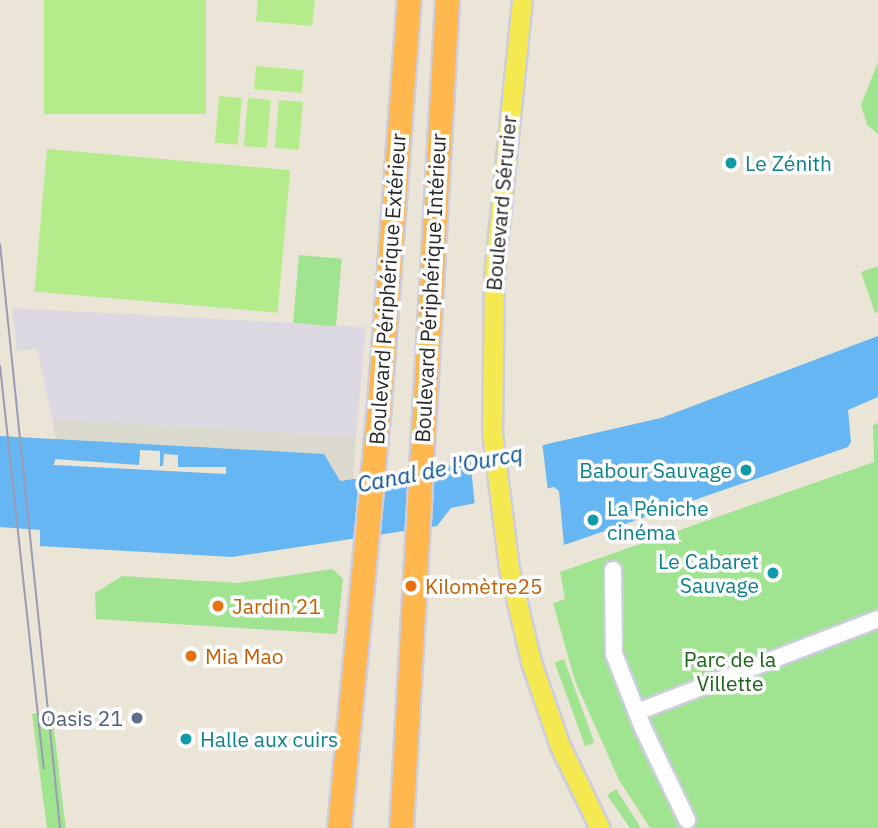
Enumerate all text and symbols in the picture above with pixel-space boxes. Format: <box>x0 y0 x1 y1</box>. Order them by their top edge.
street label: Boulevard Sérurier <box>481 114 521 292</box>
street label: Boulevard Périphérique Extérieur <box>364 132 410 446</box>
street label: Boulevard Périphérique Intérieur <box>409 133 451 443</box>
place label: Le Zénith <box>745 150 832 176</box>
marker: Le Zénith <box>723 155 739 171</box>
water label: Canal de l'Ourcq <box>355 438 525 498</box>
place label: Babour Sauvage <box>579 457 732 483</box>
marker: Babour Sauvage <box>738 462 754 478</box>
place label: La Péniche cinéma <box>607 495 709 545</box>
marker: La Péniche cinéma <box>585 512 601 528</box>
place label: Le Cabaret Sauvage <box>658 548 759 598</box>
marker: Le Cabaret Sauvage <box>765 565 781 581</box>
place label: Kilomètre25 <box>425 573 543 599</box>
marker: Kilomètre25 <box>403 578 419 594</box>
place label: Jardin 21 <box>232 593 321 619</box>
marker: Jardin 21 <box>210 598 226 614</box>
place label: Mia Mao <box>205 643 283 669</box>
park label: Parc de la Villette <box>684 646 776 696</box>
marker: Mia Mao <box>183 648 199 664</box>
place label: Oasis 21 <box>41 705 123 731</box>
marker: Oasis 21 <box>129 710 145 726</box>
place label: Halle aux cuirs <box>200 726 338 752</box>
marker: Halle aux cuirs <box>178 731 194 747</box>

